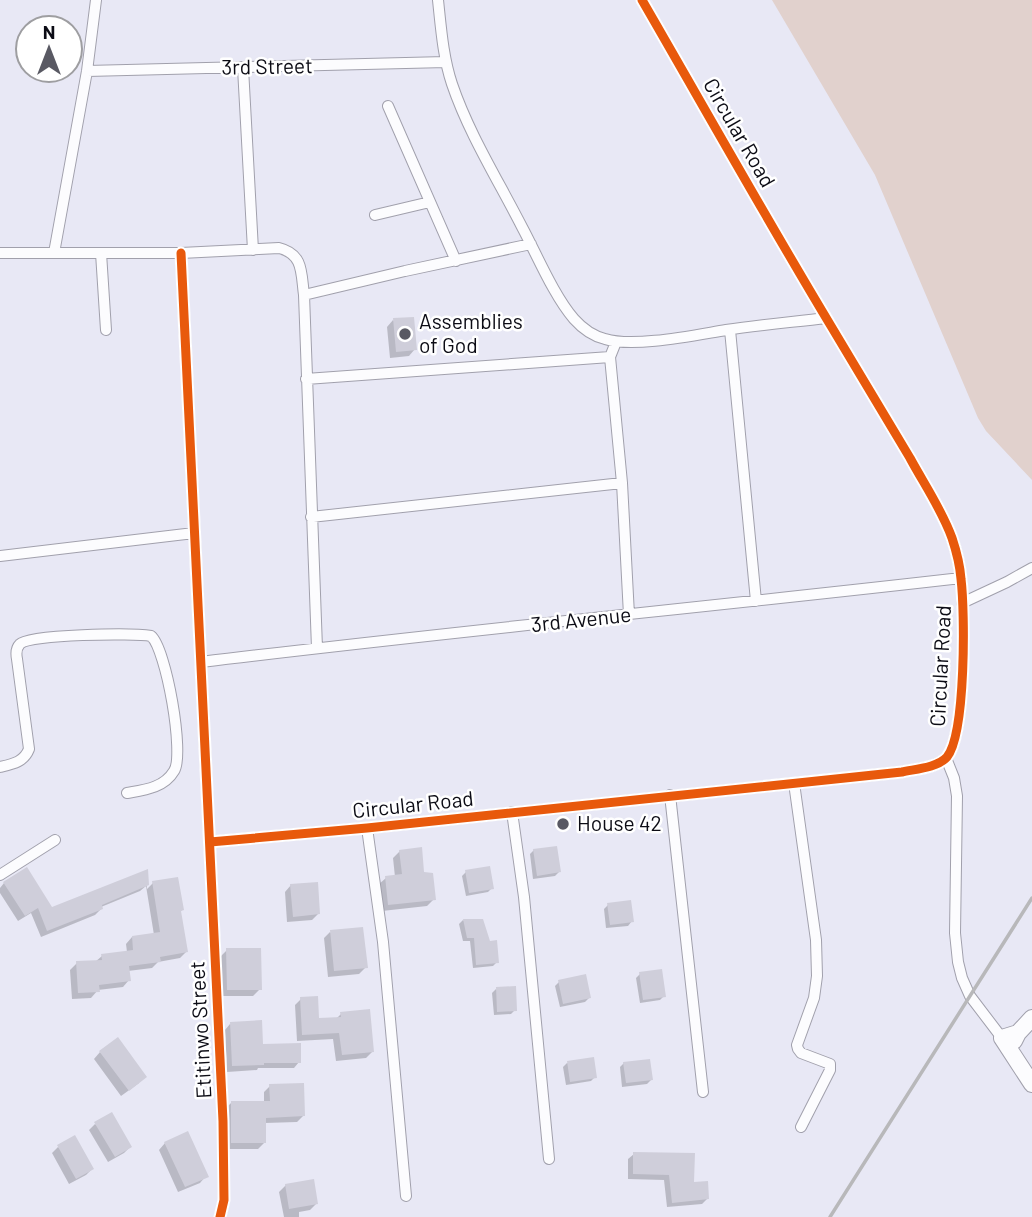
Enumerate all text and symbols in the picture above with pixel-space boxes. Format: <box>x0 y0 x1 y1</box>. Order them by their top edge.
north arrow <box>14 14 84 84</box>
text: N <box>43 20 55 43</box>
street label: 3rd Street <box>221 52 313 79</box>
street label: Circular Road <box>699 73 782 191</box>
place label: Assemblies of God <box>419 308 523 357</box>
marker: Assemblies of God <box>397 326 413 342</box>
street label: 3rd Avenue <box>529 601 632 636</box>
street label: Circular Road <box>924 605 955 727</box>
street label: Circular Road <box>351 785 475 822</box>
place label: House 42 <box>577 810 662 835</box>
marker: House 42 <box>555 816 571 832</box>
street label: Etitinwo Street <box>183 961 216 1099</box>

